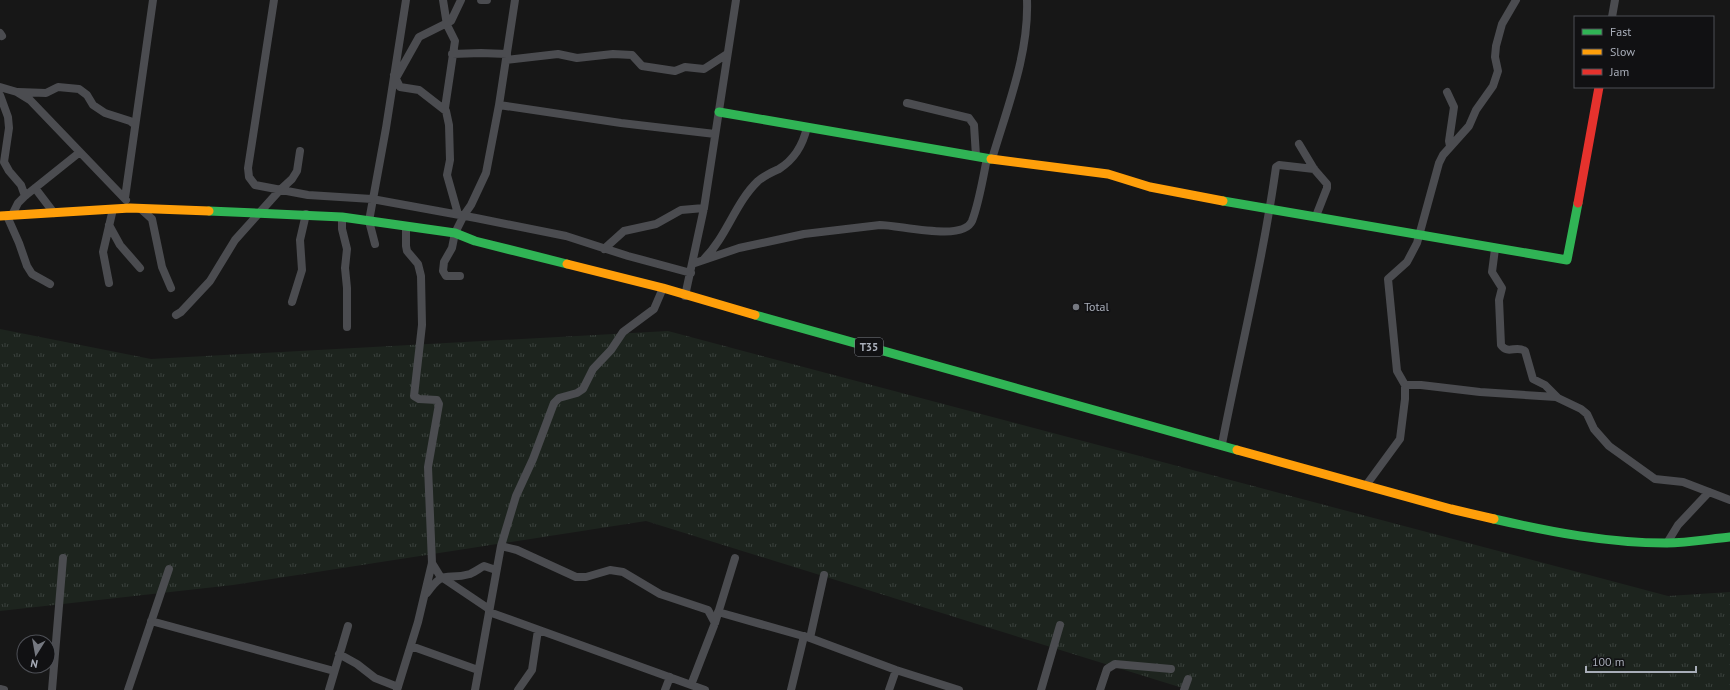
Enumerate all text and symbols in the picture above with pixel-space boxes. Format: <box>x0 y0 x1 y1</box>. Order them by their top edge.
legend <box>1574 16 1714 88</box>
text: Fast <box>1610 24 1631 39</box>
text: Slow <box>1610 44 1635 59</box>
text: Jam <box>1609 64 1629 79</box>
place label: Total <box>1084 299 1110 314</box>
marker: Total <box>1071 302 1081 312</box>
road number: T35 <box>855 338 883 356</box>
north arrow <box>16 634 56 674</box>
scale bar <box>1586 648 1696 674</box>
text: 100 m <box>1592 654 1625 669</box>
text: N <box>29 656 39 671</box>

